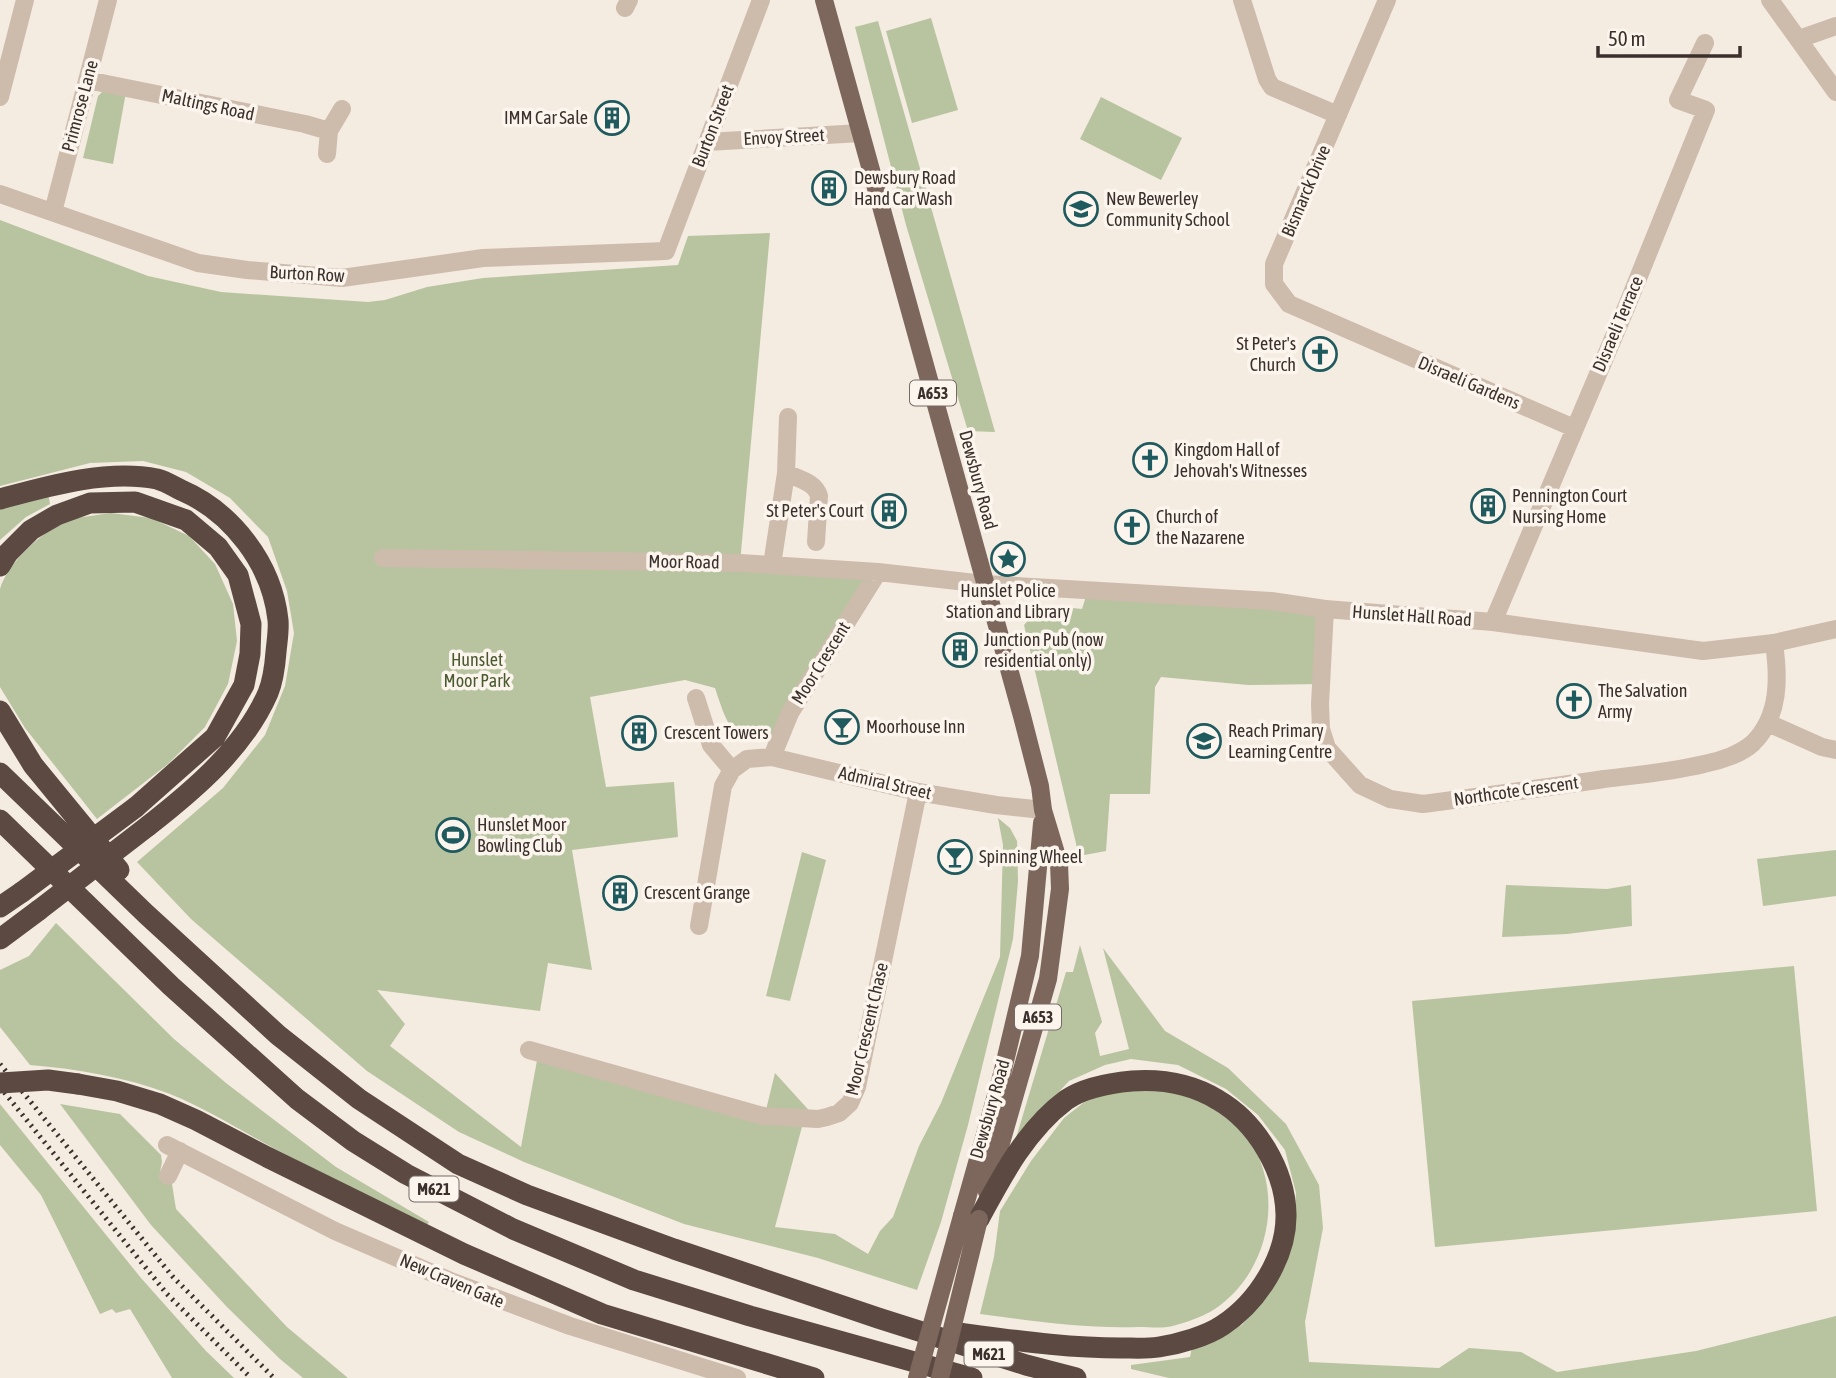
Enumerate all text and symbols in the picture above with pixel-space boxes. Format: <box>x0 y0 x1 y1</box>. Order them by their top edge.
scale bar <box>1598 14 1740 58</box>
text: 50 m <box>1608 26 1646 50</box>
street label: Primrose Lane <box>57 58 102 154</box>
street label: Burton Street <box>687 82 738 170</box>
street label: Maltings Road <box>160 84 256 125</box>
building icon: IMM Car Sale <box>593 99 631 137</box>
place label: IMM Car Sale <box>504 107 588 128</box>
street label: Envoy Street <box>743 124 825 149</box>
street label: Bismarck Drive <box>1277 142 1334 240</box>
place label: Dewsbury Road Hand Car Wash <box>854 167 956 209</box>
building icon: Dewsbury Road Hand Car Wash <box>810 169 848 207</box>
place label: New Bewerley Community School <box>1106 188 1230 230</box>
school or university icon: New Bewerley Community School <box>1062 190 1100 228</box>
street label: Burton Row <box>269 261 345 286</box>
street label: Disraeli Terrace <box>1588 273 1647 375</box>
place label: St Peter's Church <box>1236 333 1296 375</box>
church icon: St Peter's Church <box>1301 335 1339 373</box>
street label: Disraeli Gardens <box>1415 352 1523 413</box>
road number: A653 <box>910 380 956 406</box>
street label: Dewsbury Road <box>955 428 1002 532</box>
place label: Kingdom Hall of Jehovah's Witnesses <box>1174 439 1307 481</box>
church icon: Kingdom Hall of Jehovah's Witnesses <box>1131 441 1169 479</box>
place label: Pennington Court Nursing Home <box>1512 485 1627 527</box>
building icon: Pennington Court Nursing Home <box>1469 487 1507 525</box>
building icon: St Peter's Court <box>870 492 908 530</box>
place label: St Peter's Court <box>766 500 864 521</box>
place label: Church of the Nazarene <box>1156 506 1245 548</box>
church icon: Church of the Nazarene <box>1113 508 1151 546</box>
place icon: Hunslet Police Station and Library <box>989 540 1027 578</box>
street label: Moor Road <box>648 550 720 573</box>
place label: Hunslet Police Station and Library <box>946 580 1070 622</box>
street label: Hunslet Hall Road <box>1352 601 1473 630</box>
street label: Moor Crescent <box>787 618 854 708</box>
place label: Junction Pub (now residential only) <box>984 629 1104 671</box>
building icon: Junction Pub (now residential only) <box>941 631 979 669</box>
park label: Hunslet Moor Park <box>444 649 510 691</box>
place label: The Salvation Army <box>1598 680 1688 722</box>
church icon: The Salvation Army <box>1555 682 1593 720</box>
bar icon: Moorhouse Inn <box>823 708 861 746</box>
building icon: Crescent Towers <box>620 714 658 752</box>
place label: Moorhouse Inn <box>866 716 965 737</box>
place label: Reach Primary Learning Centre <box>1228 720 1332 762</box>
place label: Crescent Towers <box>664 722 769 743</box>
school or university icon: Reach Primary Learning Centre <box>1185 722 1223 760</box>
street label: Admiral Street <box>837 762 934 803</box>
street label: Northcote Crescent <box>1452 771 1580 810</box>
place label: Hunslet Moor Bowling Club <box>477 814 567 856</box>
sports icon: Hunslet Moor Bowling Club <box>434 816 472 854</box>
bar icon: Spinning Wheel <box>936 838 974 876</box>
place label: Spinning Wheel <box>979 846 1083 867</box>
building icon: Crescent Grange <box>601 874 639 912</box>
place label: Crescent Grange <box>644 882 750 903</box>
street label: Moor Crescent Chase <box>841 960 892 1097</box>
road number: A653 <box>1015 1004 1061 1030</box>
street label: Dewsbury Road <box>965 1057 1014 1161</box>
road number: M621 <box>410 1176 458 1202</box>
street label: New Craven Gate <box>397 1249 507 1312</box>
road number: M621 <box>964 1342 1014 1366</box>

